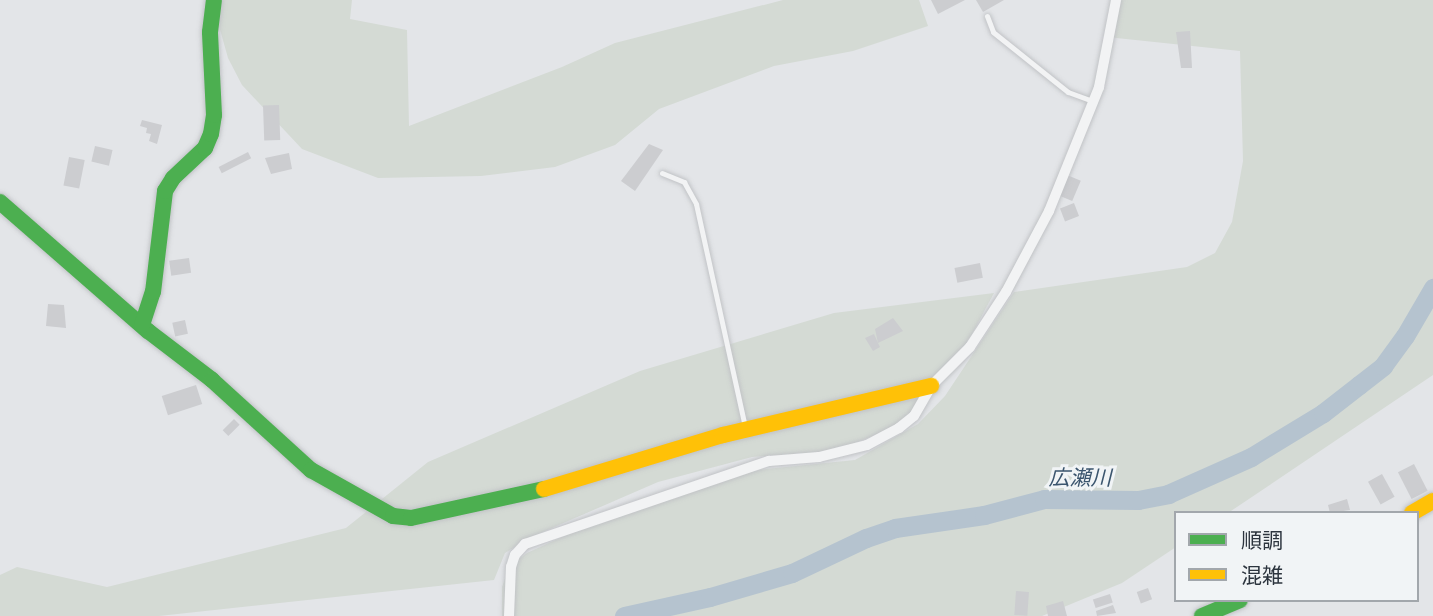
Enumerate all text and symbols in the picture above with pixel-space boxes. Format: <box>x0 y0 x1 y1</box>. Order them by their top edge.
water label: 広瀬川 <box>1049 464 1111 490</box>
legend <box>1174 511 1419 602</box>
text: 順調 <box>1241 524 1283 556</box>
text: 混雑 <box>1241 559 1283 591</box>

